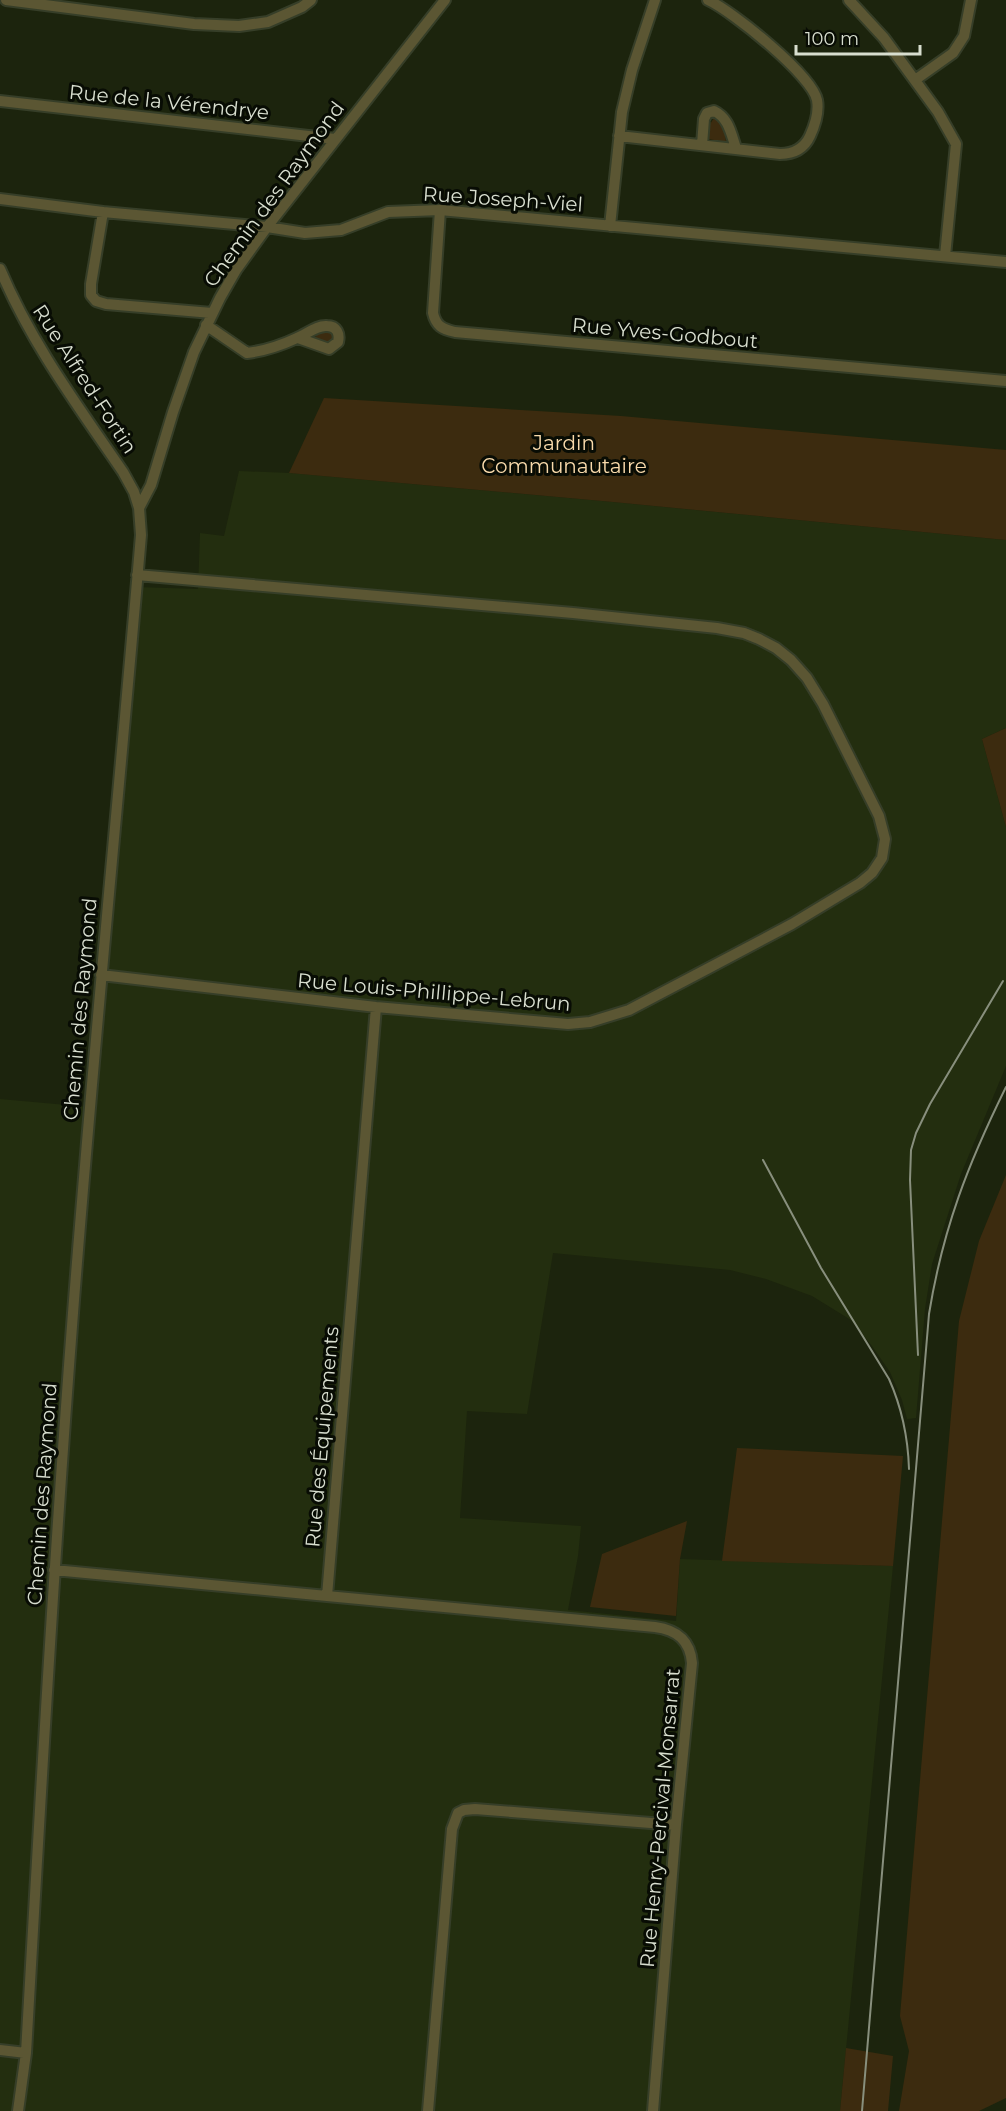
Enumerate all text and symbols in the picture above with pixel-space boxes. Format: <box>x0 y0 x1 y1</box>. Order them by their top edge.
scale bar <box>796 18 920 56</box>
text: 100 m <box>805 28 859 50</box>
street label: Rue de la Vérendrye <box>68 80 270 124</box>
street label: Chemin des Raymond <box>199 97 349 291</box>
street label: Rue Joseph-Viel <box>422 181 584 217</box>
street label: Rue Alfred-Fortin <box>28 300 142 458</box>
street label: Rue Yves-Godbout <box>571 313 759 353</box>
park label: Jardin Communautaire <box>481 431 647 478</box>
street label: Chemin des Raymond <box>58 897 102 1121</box>
street label: Rue Louis-Phillippe-Lebrun <box>296 968 572 1016</box>
street label: Rue des Équipements <box>300 1325 344 1549</box>
street label: Chemin des Raymond <box>22 1382 62 1606</box>
street label: Rue Henry-Percival-Monsarrat <box>635 1667 685 1969</box>

